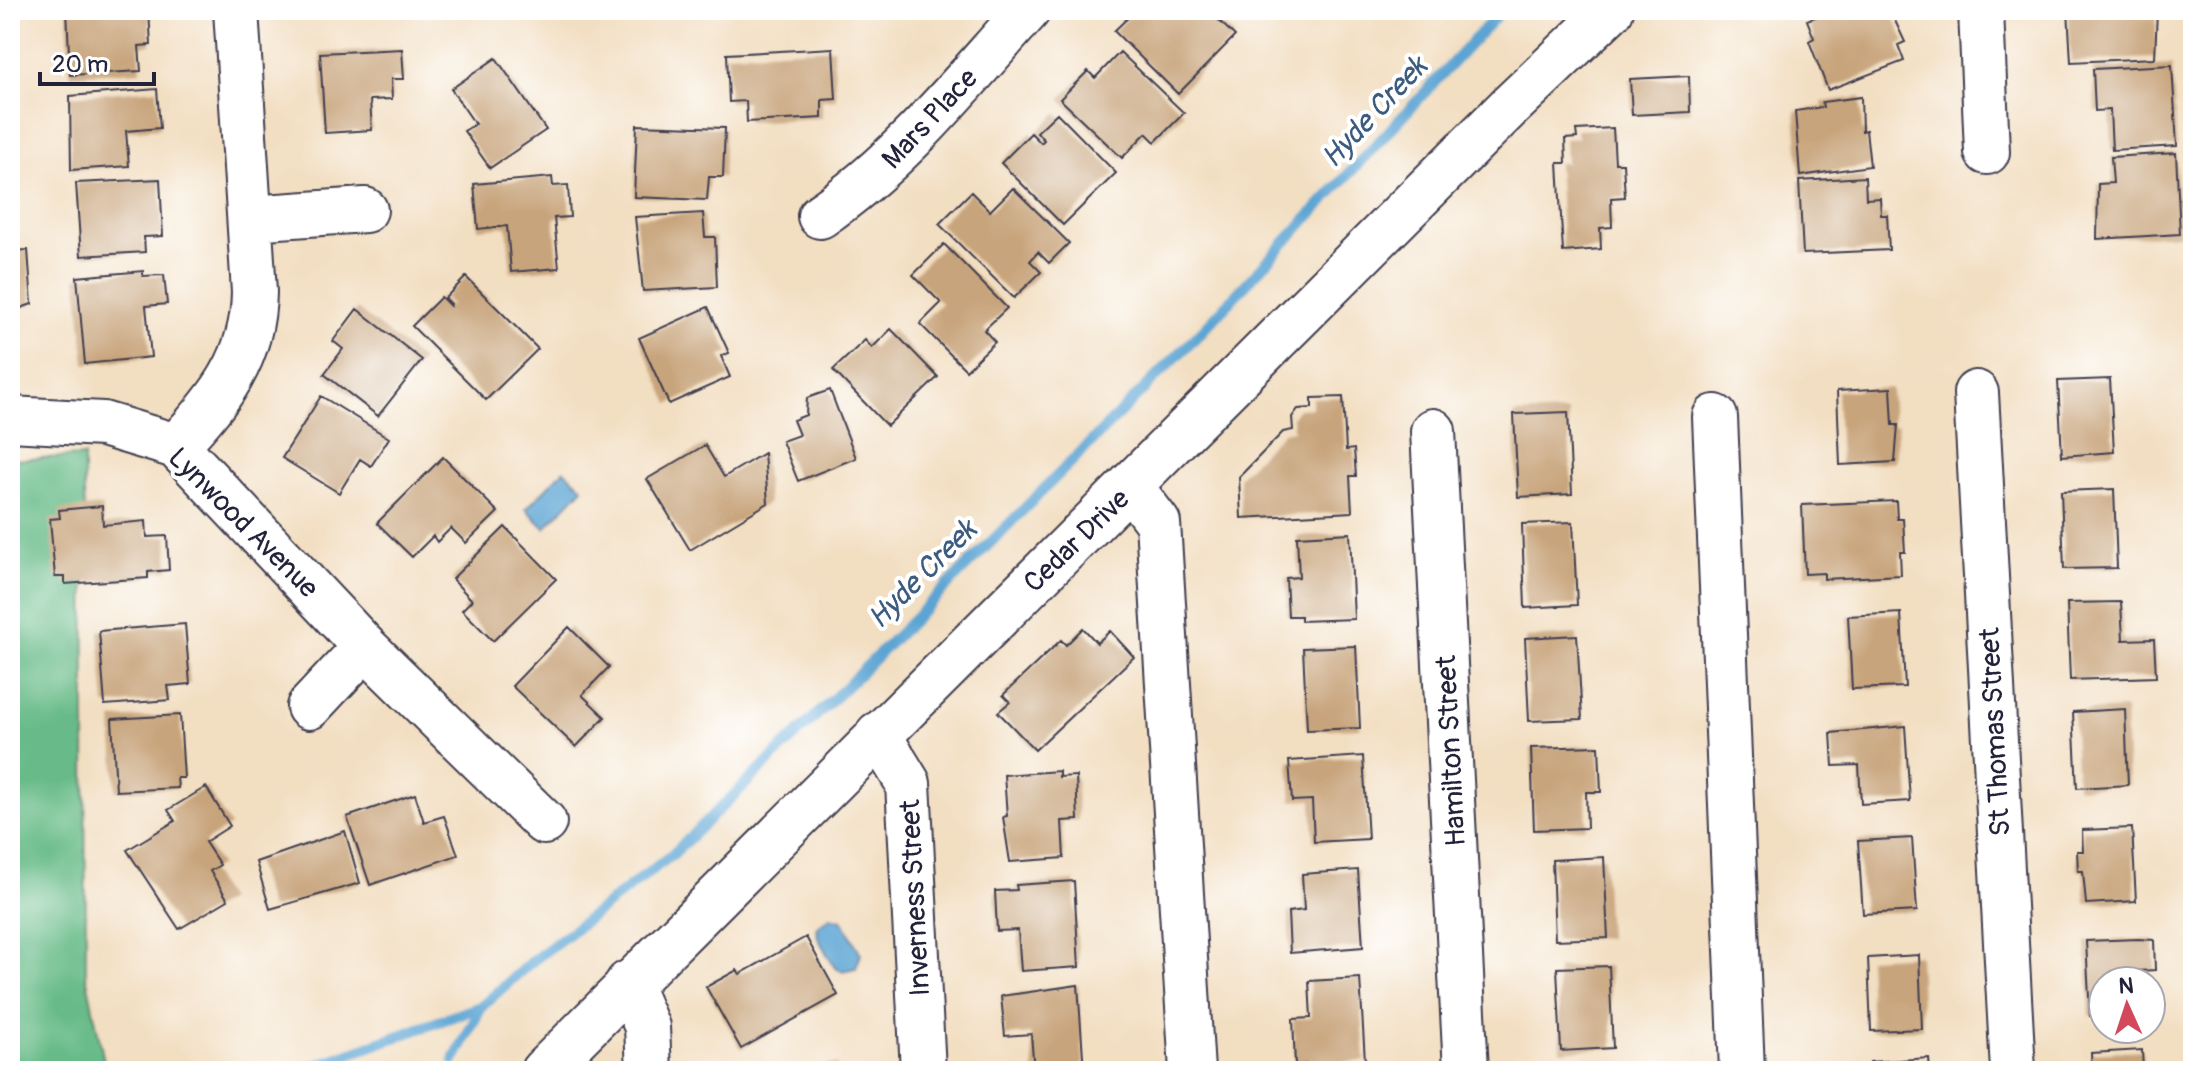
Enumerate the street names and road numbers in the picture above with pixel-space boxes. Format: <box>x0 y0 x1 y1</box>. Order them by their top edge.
street label: Mars Place <box>875 61 986 177</box>
street label: Lynwood Avenue <box>160 441 326 606</box>
street label: Cedar Drive <box>1017 482 1137 600</box>
street label: St Thomas Street <box>1973 626 2018 837</box>
street label: Hamilton Street <box>1429 654 1474 847</box>
street label: Inverness Street <box>893 798 938 997</box>

